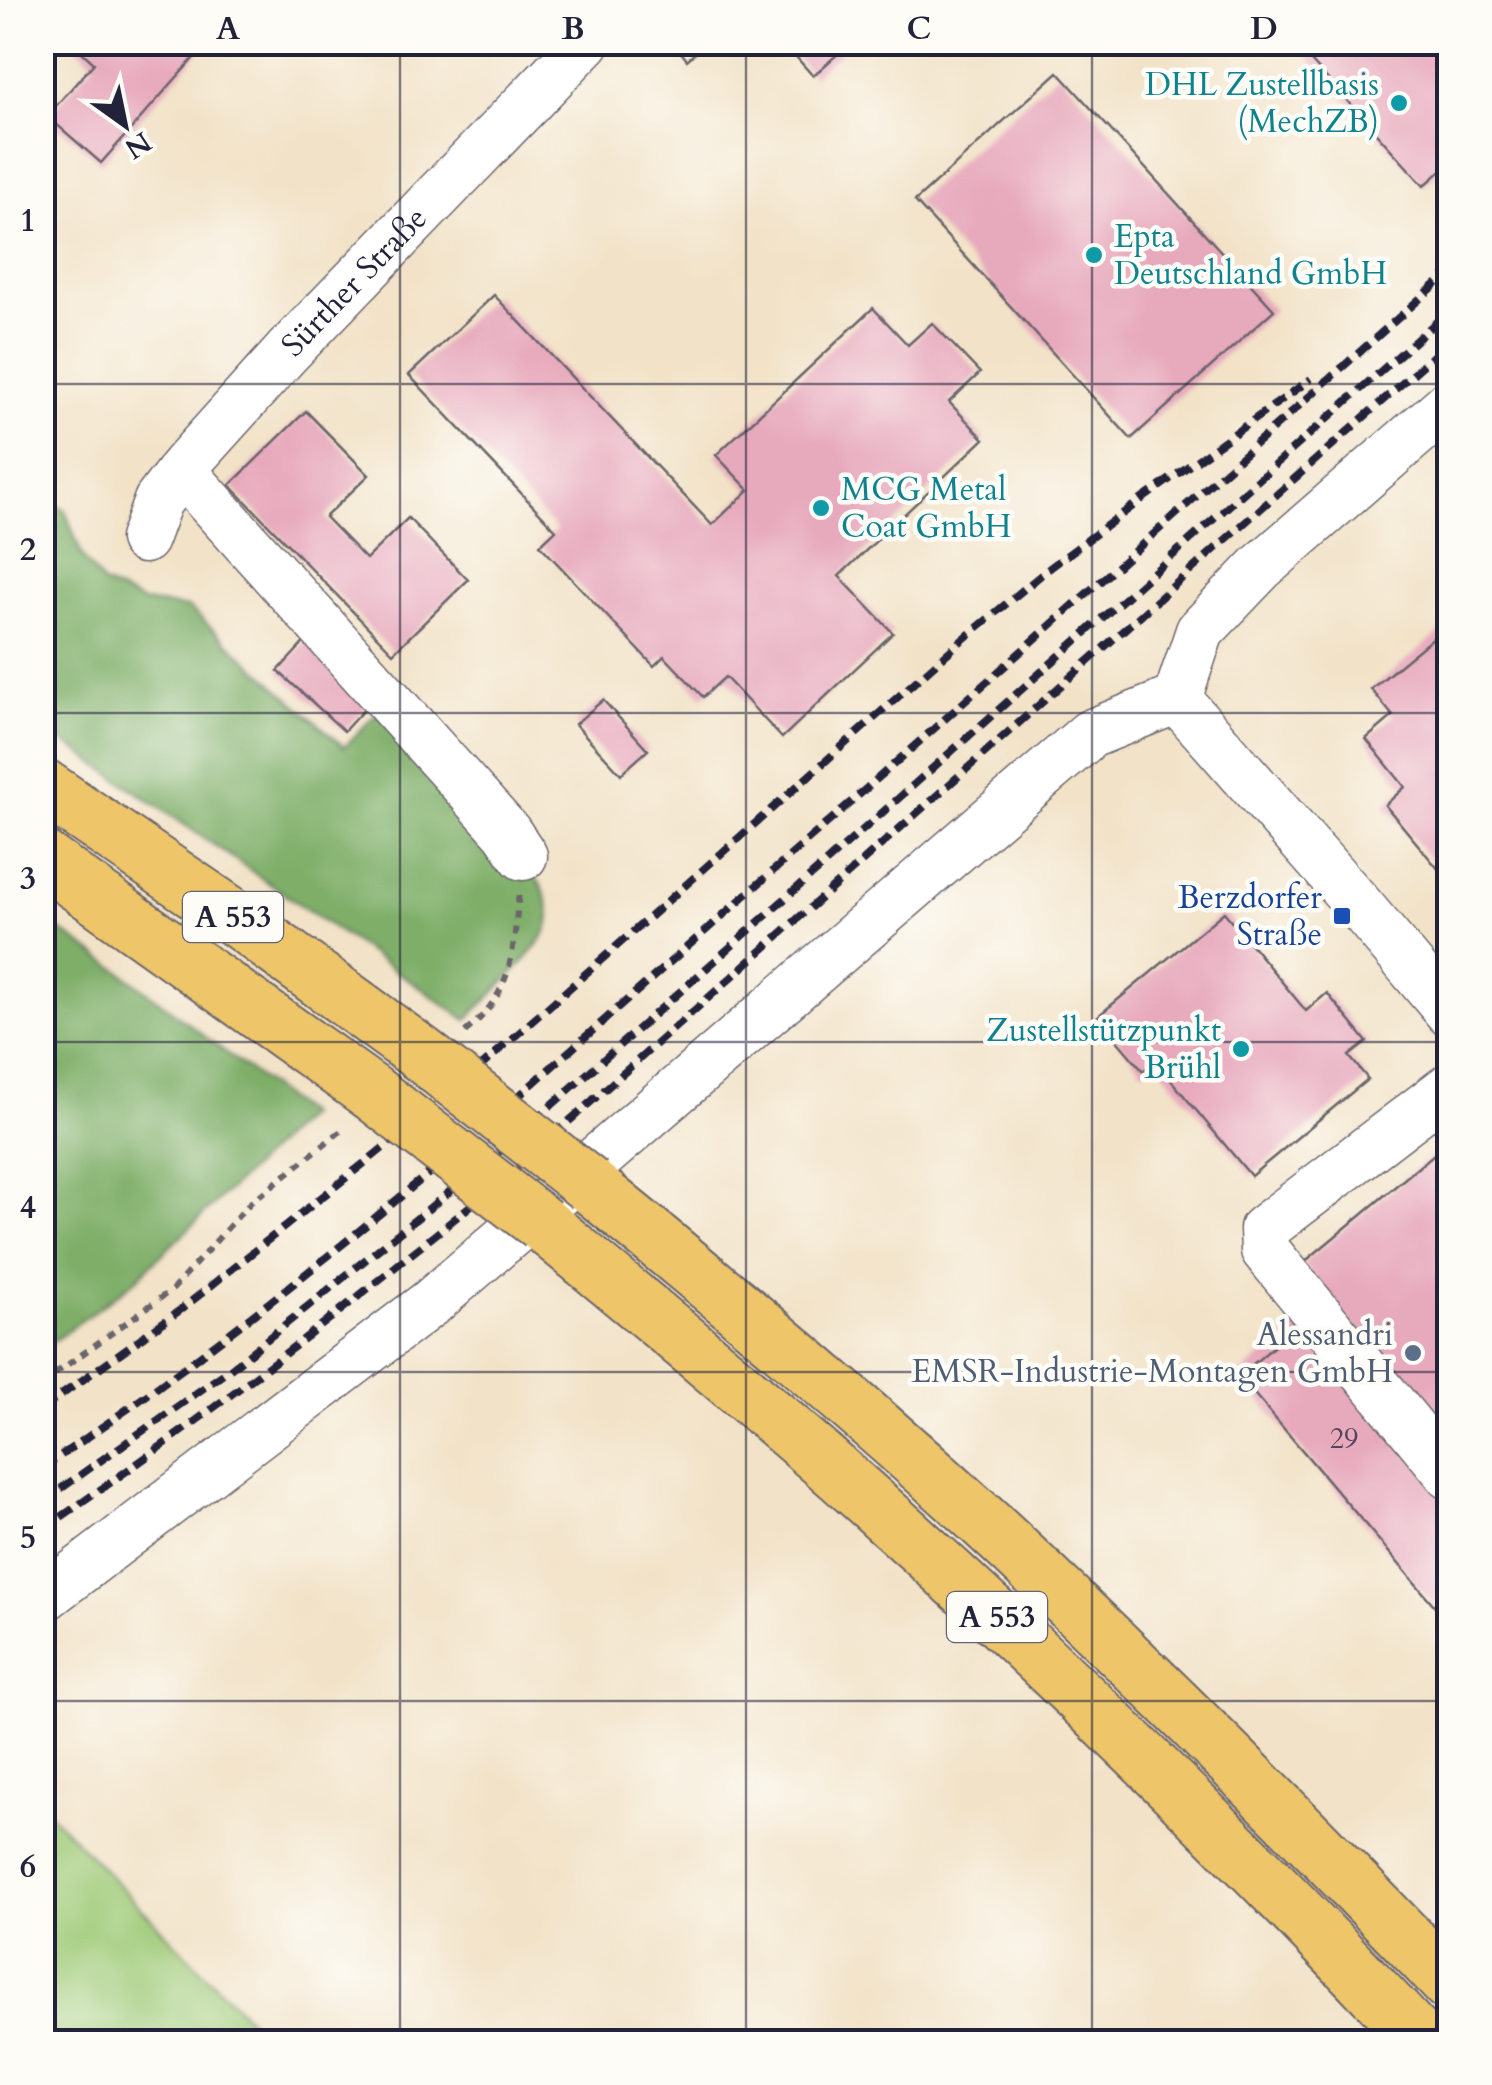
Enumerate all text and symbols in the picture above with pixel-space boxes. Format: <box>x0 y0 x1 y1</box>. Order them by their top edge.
text: A <box>216 7 240 51</box>
text: B <box>561 7 585 51</box>
text: C <box>907 7 931 51</box>
text: D <box>1250 7 1278 51</box>
place label: DHL Zustellbasis (MechZB) <box>1145 63 1379 144</box>
north arrow <box>75 75 175 175</box>
marker: DHL Zustellbasis (MechZB) <box>1388 92 1410 114</box>
text: N <box>118 123 159 168</box>
street label: Sürther Straße <box>272 197 437 367</box>
text: 1 <box>20 199 36 243</box>
place label: Epta Deutschland GmbH <box>1114 215 1387 296</box>
marker: Epta Deutschland GmbH <box>1083 244 1105 266</box>
place label: MCG Metal Coat GmbH <box>841 468 1012 549</box>
marker: MCG Metal Coat GmbH <box>810 497 832 519</box>
text: 2 <box>20 528 36 572</box>
text: 3 <box>20 857 36 901</box>
place label: Berzdorfer Straße <box>1178 876 1322 957</box>
road number: A 553 <box>183 892 283 942</box>
marker: Berzdorfer Straße <box>1331 905 1353 927</box>
place label: Zustellstützpunkt Brühl <box>986 1009 1221 1090</box>
marker: Zustellstützpunkt Brühl <box>1230 1038 1252 1060</box>
text: 4 <box>20 1186 36 1230</box>
place label: Alessandri EMSR-Industrie-Montagen GmbH <box>912 1313 1393 1394</box>
marker: Alessandri EMSR-Industrie-Montagen GmbH <box>1402 1342 1424 1364</box>
house number: 29 <box>1330 1420 1358 1458</box>
text: 5 <box>20 1516 36 1560</box>
road number: A 553 <box>947 1592 1047 1642</box>
text: 6 <box>20 1845 36 1889</box>

